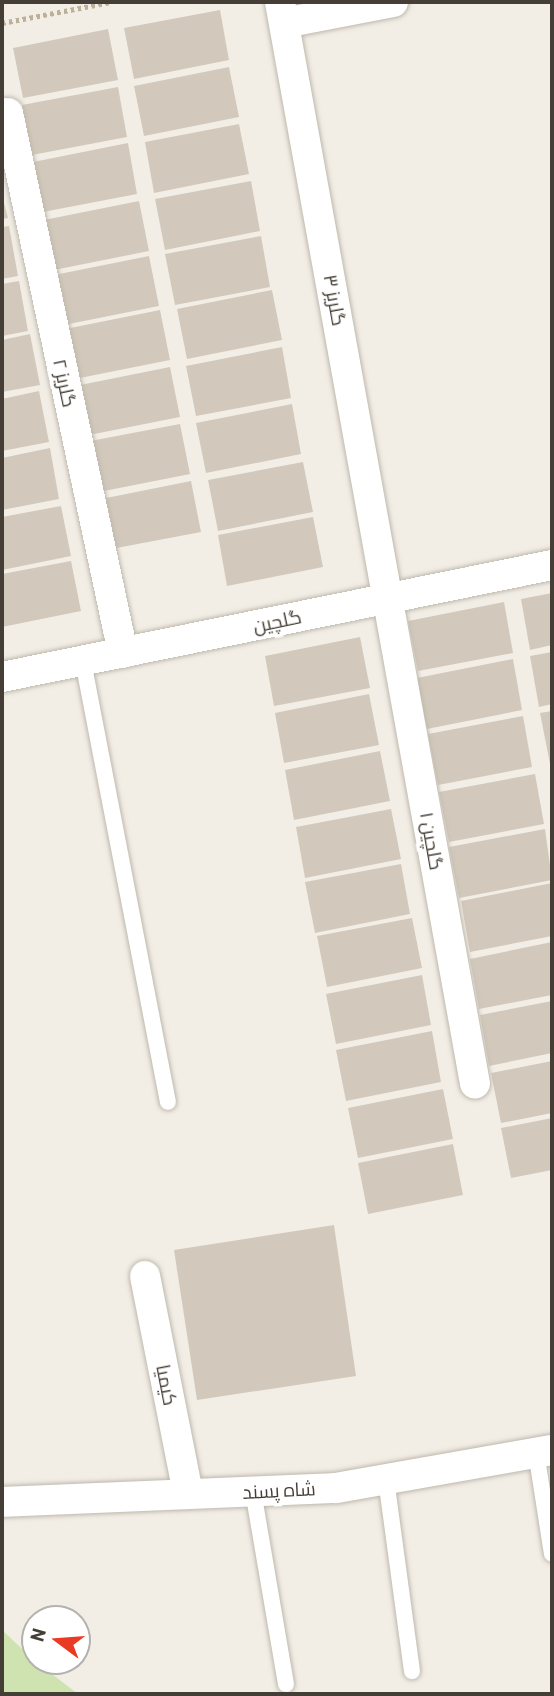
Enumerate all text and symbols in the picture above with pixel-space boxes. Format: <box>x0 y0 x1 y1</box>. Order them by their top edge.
street label: گلریز ۳ <box>319 273 351 327</box>
street label: گلریز ۲ <box>49 357 81 409</box>
street label: گلچین <box>251 605 303 637</box>
street label: گلچین ۱ <box>416 810 448 872</box>
street label: کیمیا <box>152 1362 182 1408</box>
street label: شاه پسند <box>242 1477 316 1503</box>
north arrow <box>21 1605 91 1675</box>
text: N <box>24 1625 50 1644</box>

